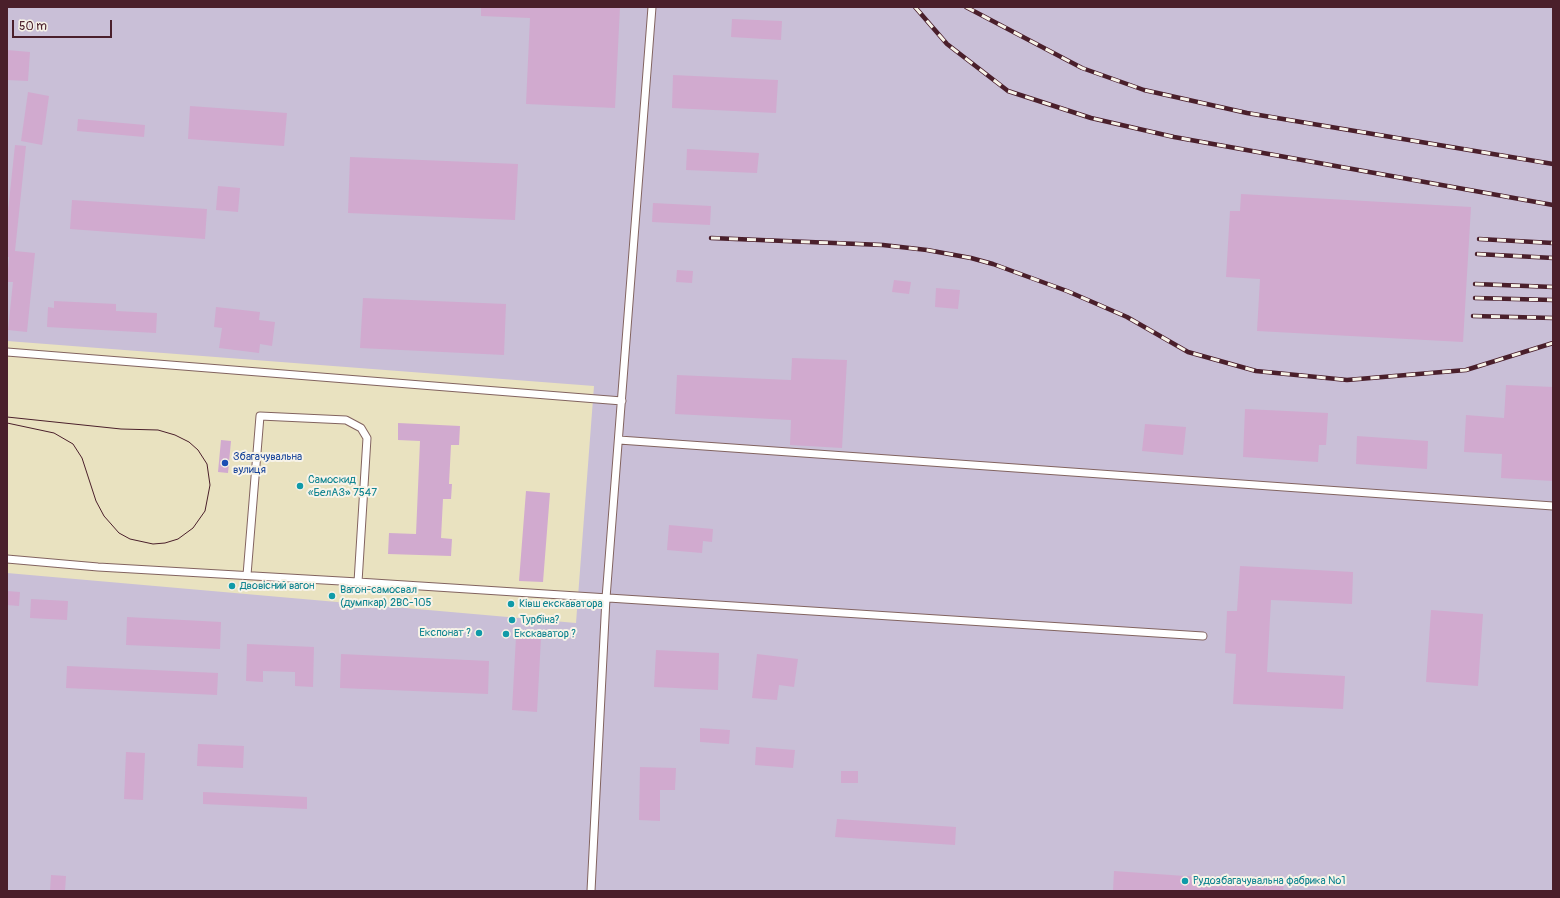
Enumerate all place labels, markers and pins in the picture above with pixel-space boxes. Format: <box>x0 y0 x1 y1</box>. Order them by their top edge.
place label: Збагачувальна вулиця <box>233 450 302 476</box>
marker: Збагачувальна вулиця <box>220 458 230 468</box>
place label: Самоскид «БелАЗ» 7547 <box>308 473 377 499</box>
marker: Самоскид «БелАЗ» 7547 <box>295 481 305 491</box>
place label: Двовісний вагон <box>240 579 315 593</box>
marker: Двовісний вагон <box>227 581 237 591</box>
place label: Вагон-самосвал (думпкар) 2ВС-105 <box>340 583 432 609</box>
marker: Вагон-самосвал (думпкар) 2ВС-105 <box>327 591 337 601</box>
place label: Ківш екскаватора <box>519 597 603 611</box>
marker: Ківш екскаватора <box>506 599 516 609</box>
place label: Турбіна? <box>520 613 560 627</box>
marker: Турбіна? <box>507 615 517 625</box>
place label: Експонат ? <box>419 626 471 640</box>
place label: Екскаватор ? <box>514 627 576 641</box>
marker: Експонат ? <box>474 628 484 638</box>
marker: Екскаватор ? <box>501 629 511 639</box>
place label: Рудозбагачувальна фабрика №1 <box>1193 874 1346 888</box>
marker: Рудозбагачувальна фабрика №1 <box>1180 876 1190 886</box>

